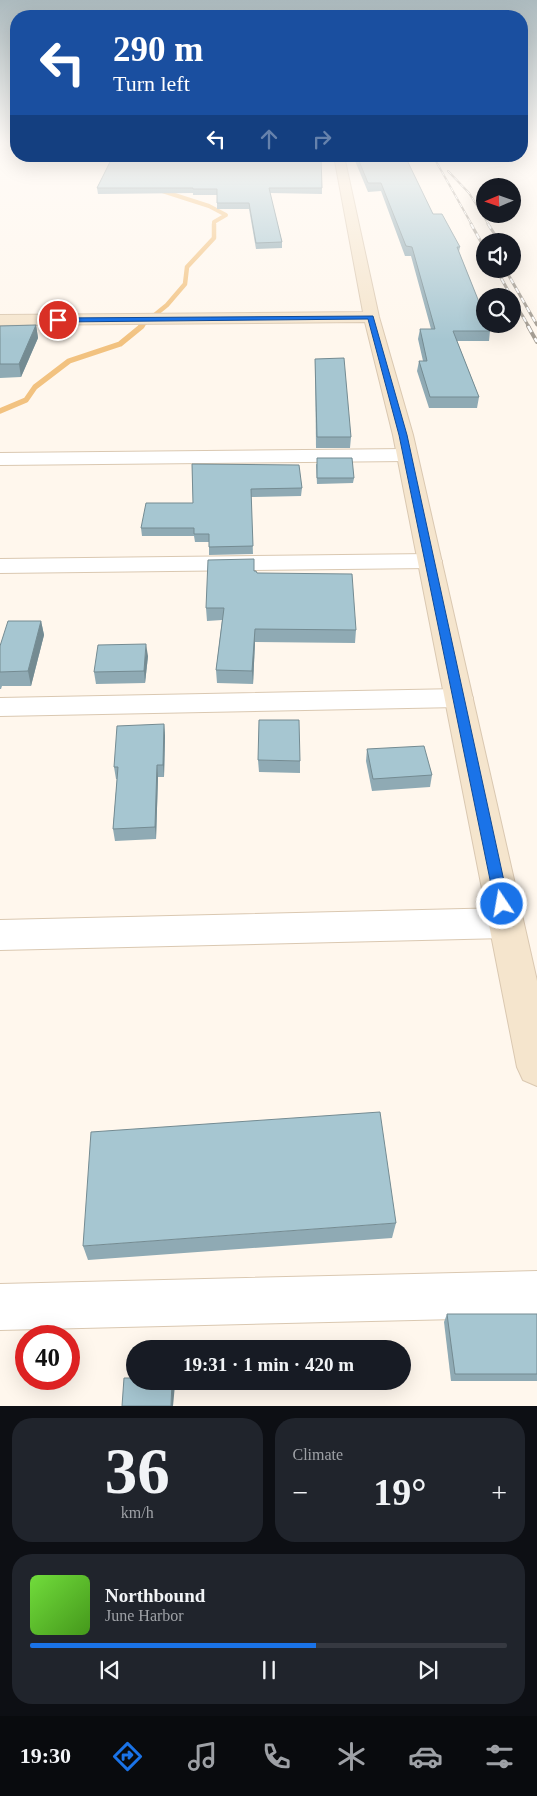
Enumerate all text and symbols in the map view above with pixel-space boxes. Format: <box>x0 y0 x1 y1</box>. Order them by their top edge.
icon: left <box>30 30 95 95</box>
text: 290 m <box>113 30 203 69</box>
text: Turn left <box>113 71 190 96</box>
icon: left <box>202 125 230 153</box>
icon: ahead <box>255 125 283 153</box>
icon: right <box>308 125 336 153</box>
north arrow <box>476 178 521 222</box>
map controls <box>476 178 521 333</box>
button: sound <box>476 233 521 278</box>
button: search <box>476 288 521 333</box>
pin <box>37 299 79 341</box>
icon: arrive <box>44 306 72 334</box>
position arrow <box>475 877 527 929</box>
speed limit sign: 40 <box>15 1325 80 1390</box>
text: 19:31 · 1 min · 420 m <box>183 1354 354 1375</box>
text: 36 <box>105 1435 170 1507</box>
text: Climate <box>293 1446 343 1463</box>
text: 19° <box>373 1471 426 1513</box>
text: − <box>293 1477 308 1508</box>
text: + <box>491 1477 507 1508</box>
text: km/h <box>121 1504 154 1521</box>
text: Northbound <box>105 1585 205 1606</box>
text: June Harbor <box>105 1607 184 1624</box>
icon: previous <box>96 1656 124 1684</box>
icon: pause <box>255 1656 283 1684</box>
icon: next <box>414 1656 442 1684</box>
icon: directions <box>110 1739 145 1774</box>
icon: music <box>185 1739 220 1774</box>
icon: phone <box>259 1739 294 1774</box>
icon: climate <box>334 1739 369 1774</box>
icon: car <box>408 1739 443 1774</box>
icon: filters <box>482 1739 517 1774</box>
text: 19:30 <box>20 1743 71 1768</box>

